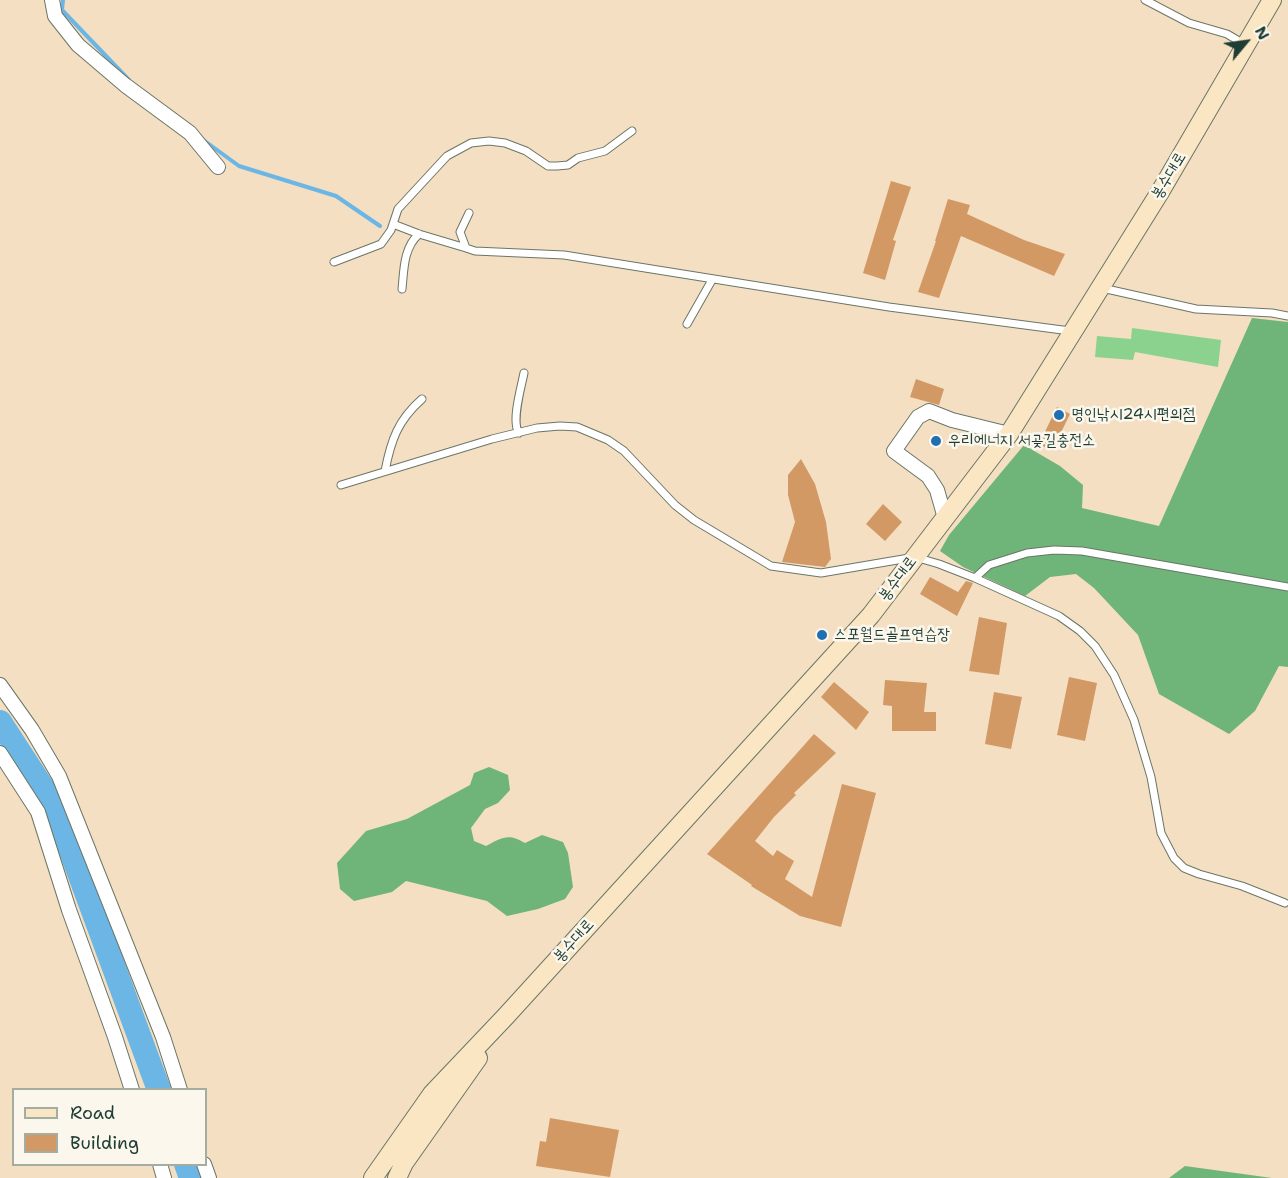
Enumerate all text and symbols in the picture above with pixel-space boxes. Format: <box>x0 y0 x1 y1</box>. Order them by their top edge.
north arrow <box>1216 12 1276 72</box>
text: N <box>1250 22 1274 44</box>
street label: 봉수대로 <box>1148 149 1190 203</box>
place label: 명인낚시24시편의점 <box>1071 405 1195 425</box>
marker: 명인낚시24시편의점 <box>1052 408 1066 422</box>
place label: 우리에너지 서곶길충전소 <box>948 431 1095 451</box>
marker: 우리에너지 서곶길충전소 <box>929 434 943 448</box>
street label: 봉수대로 <box>875 553 921 605</box>
place label: 스포월드골프연습장 <box>834 625 950 645</box>
marker: 스포월드골프연습장 <box>815 628 829 642</box>
street label: 봉수대로 <box>550 915 598 967</box>
legend <box>12 1088 207 1166</box>
text: Road <box>70 1101 115 1125</box>
text: Building <box>70 1131 139 1155</box>

